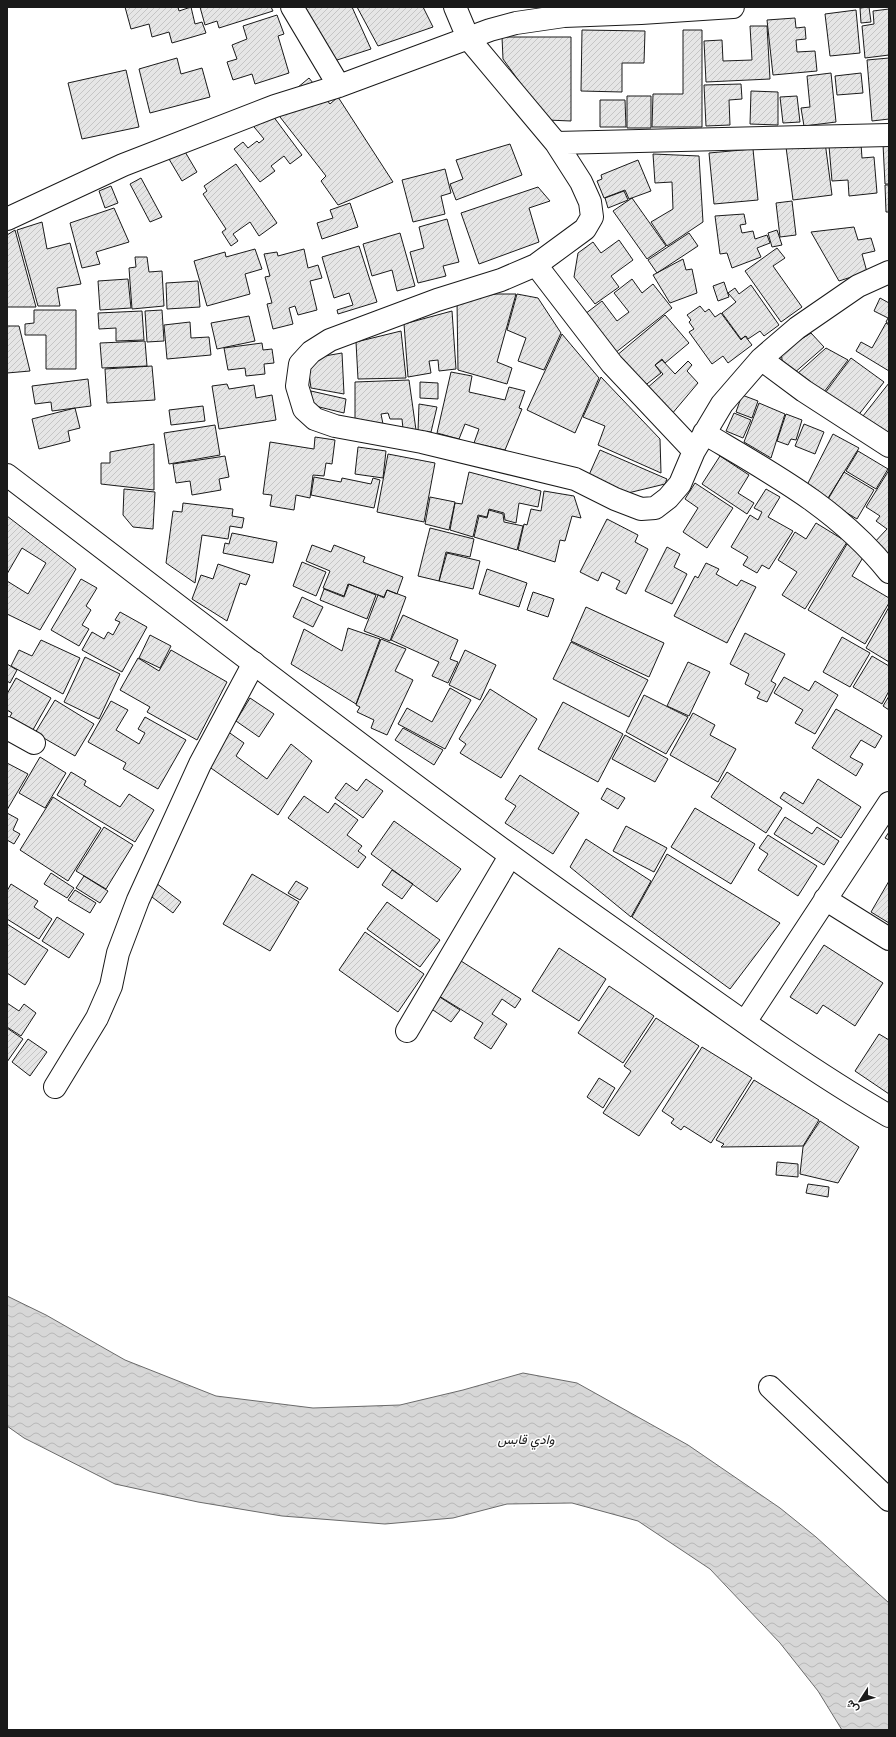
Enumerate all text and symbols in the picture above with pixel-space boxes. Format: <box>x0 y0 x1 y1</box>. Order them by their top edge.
water label: وادي قابس <box>498 1431 555 1450</box>
north arrow <box>840 1681 880 1721</box>
text: ش <box>842 1697 861 1716</box>

